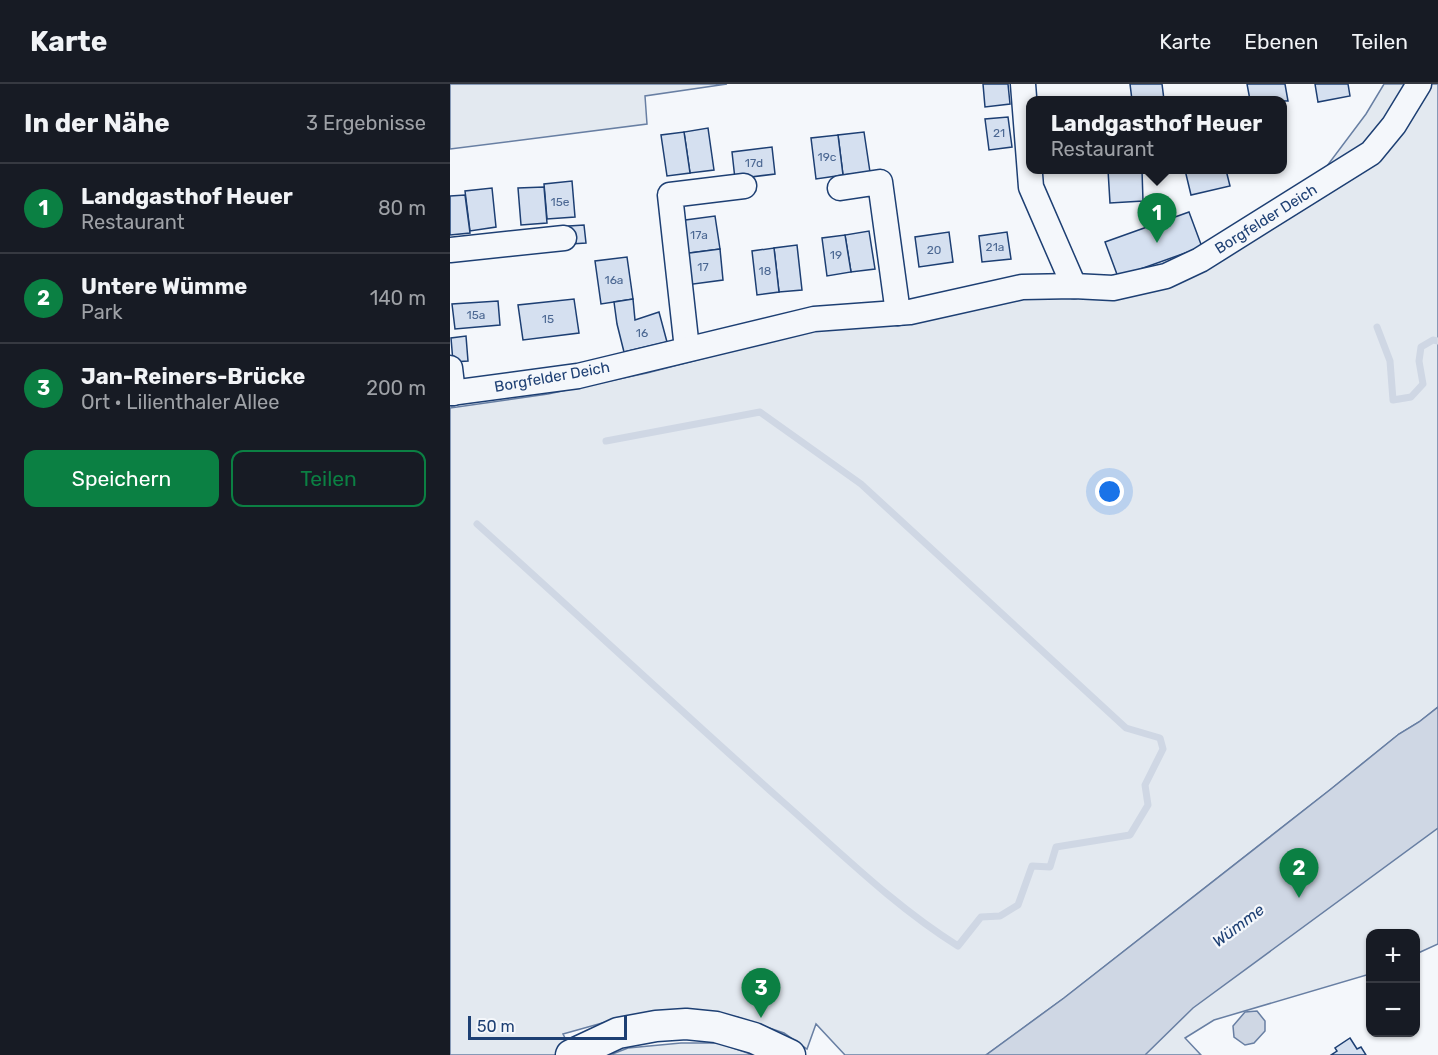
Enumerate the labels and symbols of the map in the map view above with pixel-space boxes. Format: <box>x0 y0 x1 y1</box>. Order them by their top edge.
house number: 21 <box>993 126 1005 140</box>
house number: 19c <box>818 150 837 164</box>
house number: 17d <box>745 156 763 170</box>
street label: Borgfelder Deich <box>1212 180 1320 258</box>
pin: 1 <box>1138 194 1176 243</box>
house number: 15e <box>551 195 570 209</box>
house number: 17a <box>690 228 708 242</box>
house number: 21a <box>986 240 1004 254</box>
house number: 20 <box>927 243 941 257</box>
house number: 19 <box>830 248 842 262</box>
house number: 17 <box>697 260 709 274</box>
house number: 18 <box>759 264 771 278</box>
house number: 16a <box>605 273 624 287</box>
house number: 15a <box>467 308 485 322</box>
house number: 15 <box>542 312 554 326</box>
house number: 16 <box>636 326 648 340</box>
street label: Borgfelder Deich <box>493 358 611 396</box>
your location <box>1095 477 1124 506</box>
pin: 2 <box>1280 848 1318 898</box>
water label: Wümme <box>1209 900 1268 951</box>
pin: 3 <box>742 968 780 1018</box>
scale bar <box>468 1013 627 1040</box>

